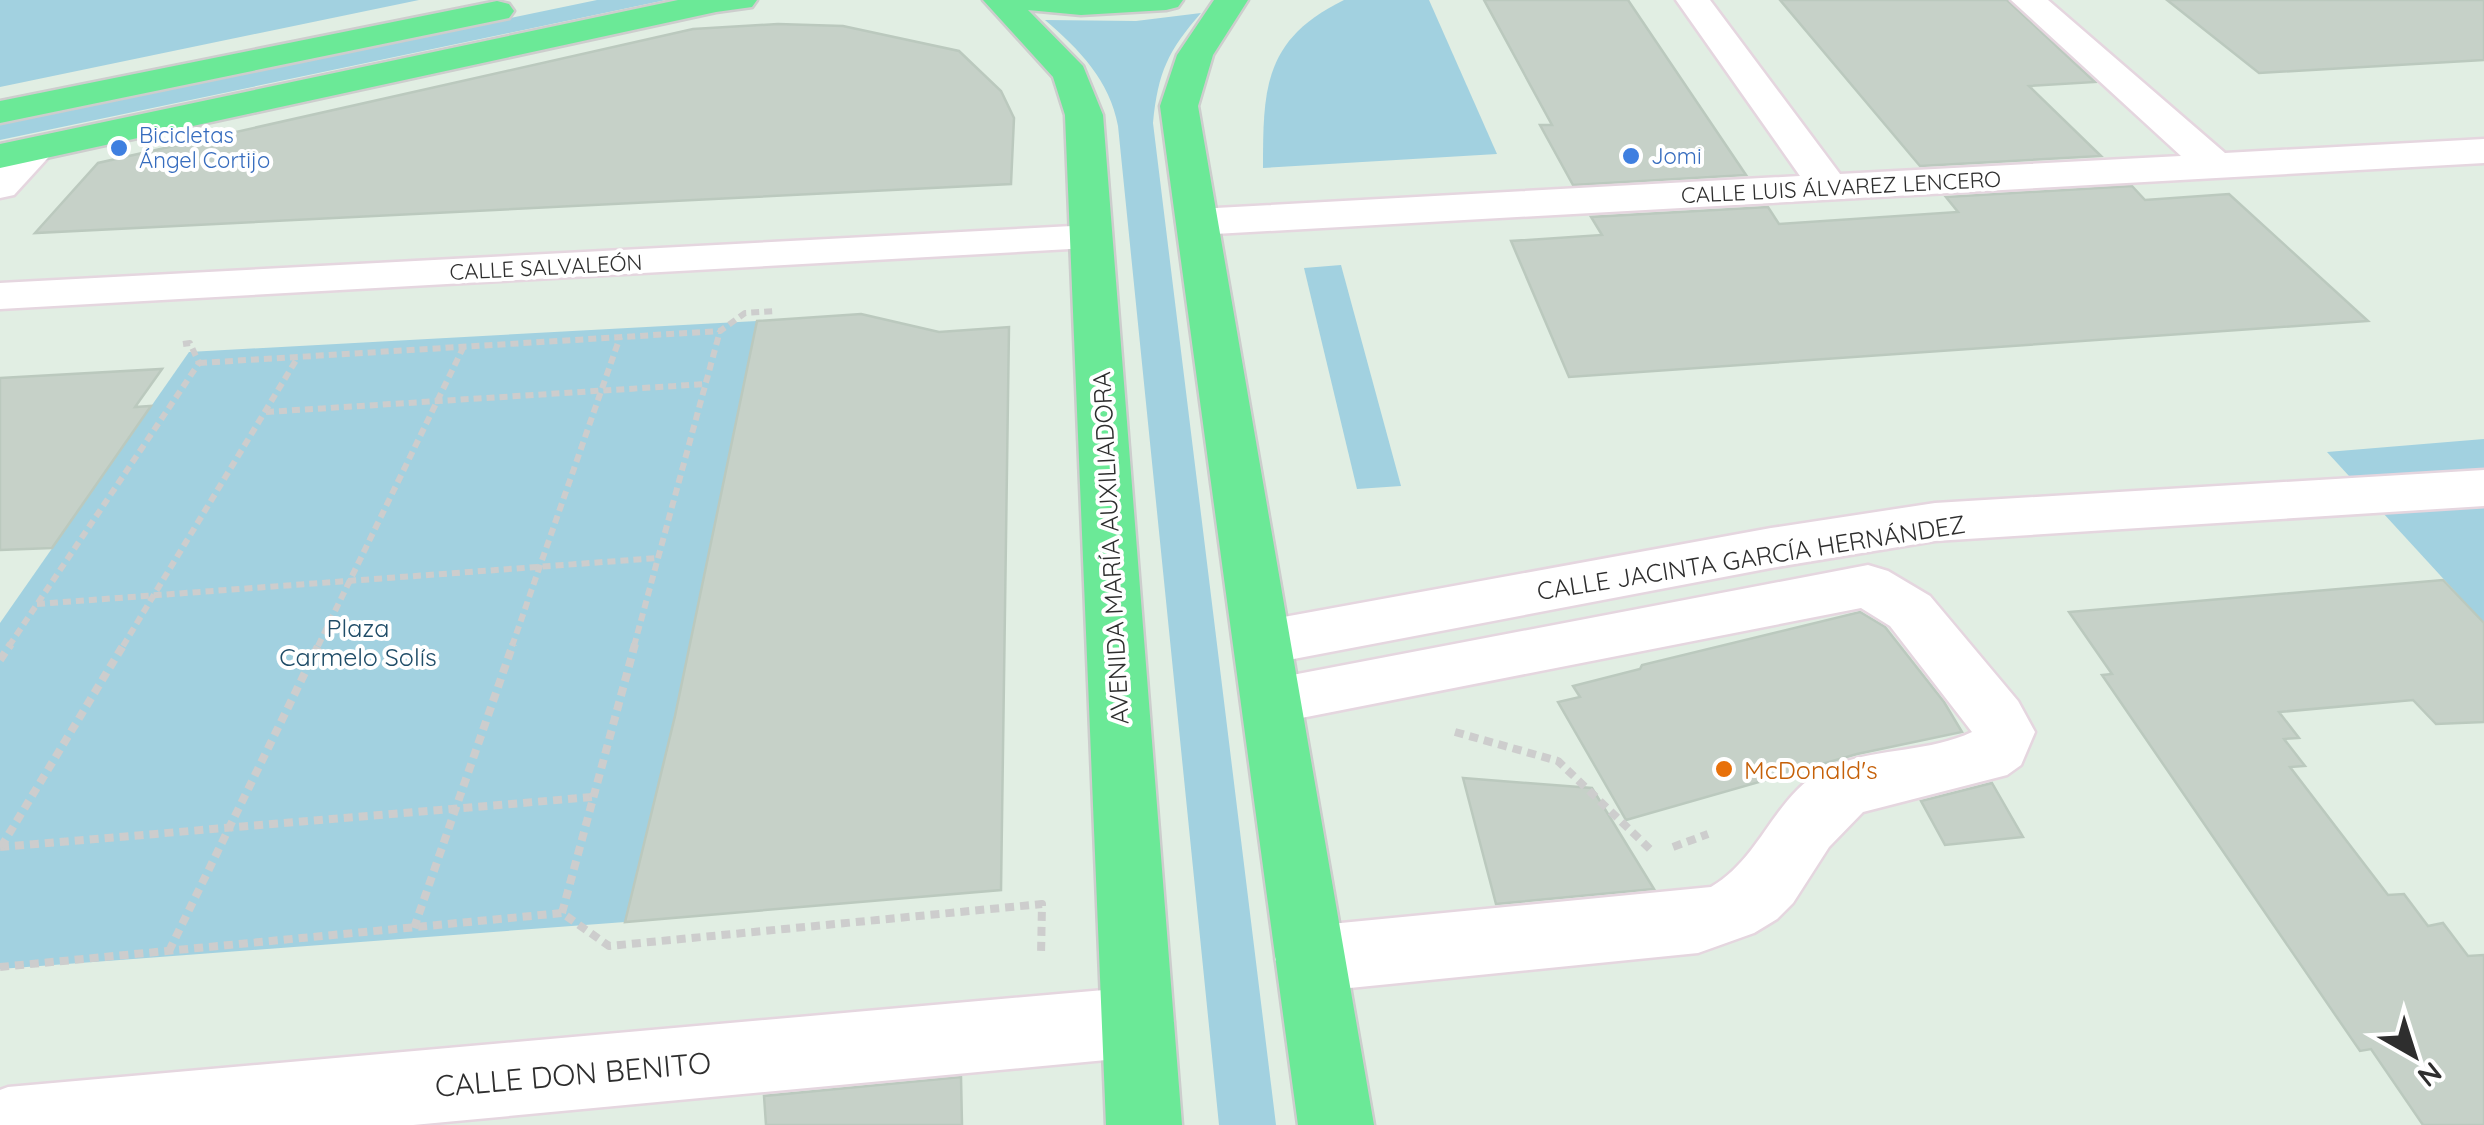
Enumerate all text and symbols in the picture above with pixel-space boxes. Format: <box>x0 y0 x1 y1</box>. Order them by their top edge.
place label: Bicicletas Ángel Cortijo <box>139 121 270 174</box>
marker: Bicicletas Ángel Cortijo <box>108 137 130 159</box>
place label: Jomi <box>1651 142 1702 170</box>
marker: Jomi <box>1620 145 1642 167</box>
street label: CALLE LUIS ÁLVAREZ LENCERO <box>1680 165 2002 209</box>
street label: CALLE SALVALEÓN <box>449 248 643 286</box>
street label: AVENIDA MARÍA AUXILIADORA <box>1085 371 1135 725</box>
street label: CALLE JACINTA GARCÍA HERNÁNDEZ <box>1535 508 1967 606</box>
park label: Plaza Carmelo Solís <box>279 612 437 672</box>
place label: McDonald's <box>1744 754 1878 785</box>
marker: McDonald's <box>1713 758 1735 780</box>
north arrow <box>2364 1005 2464 1105</box>
street label: CALLE DON BENITO <box>433 1043 713 1105</box>
text: N <box>2411 1055 2449 1095</box>

